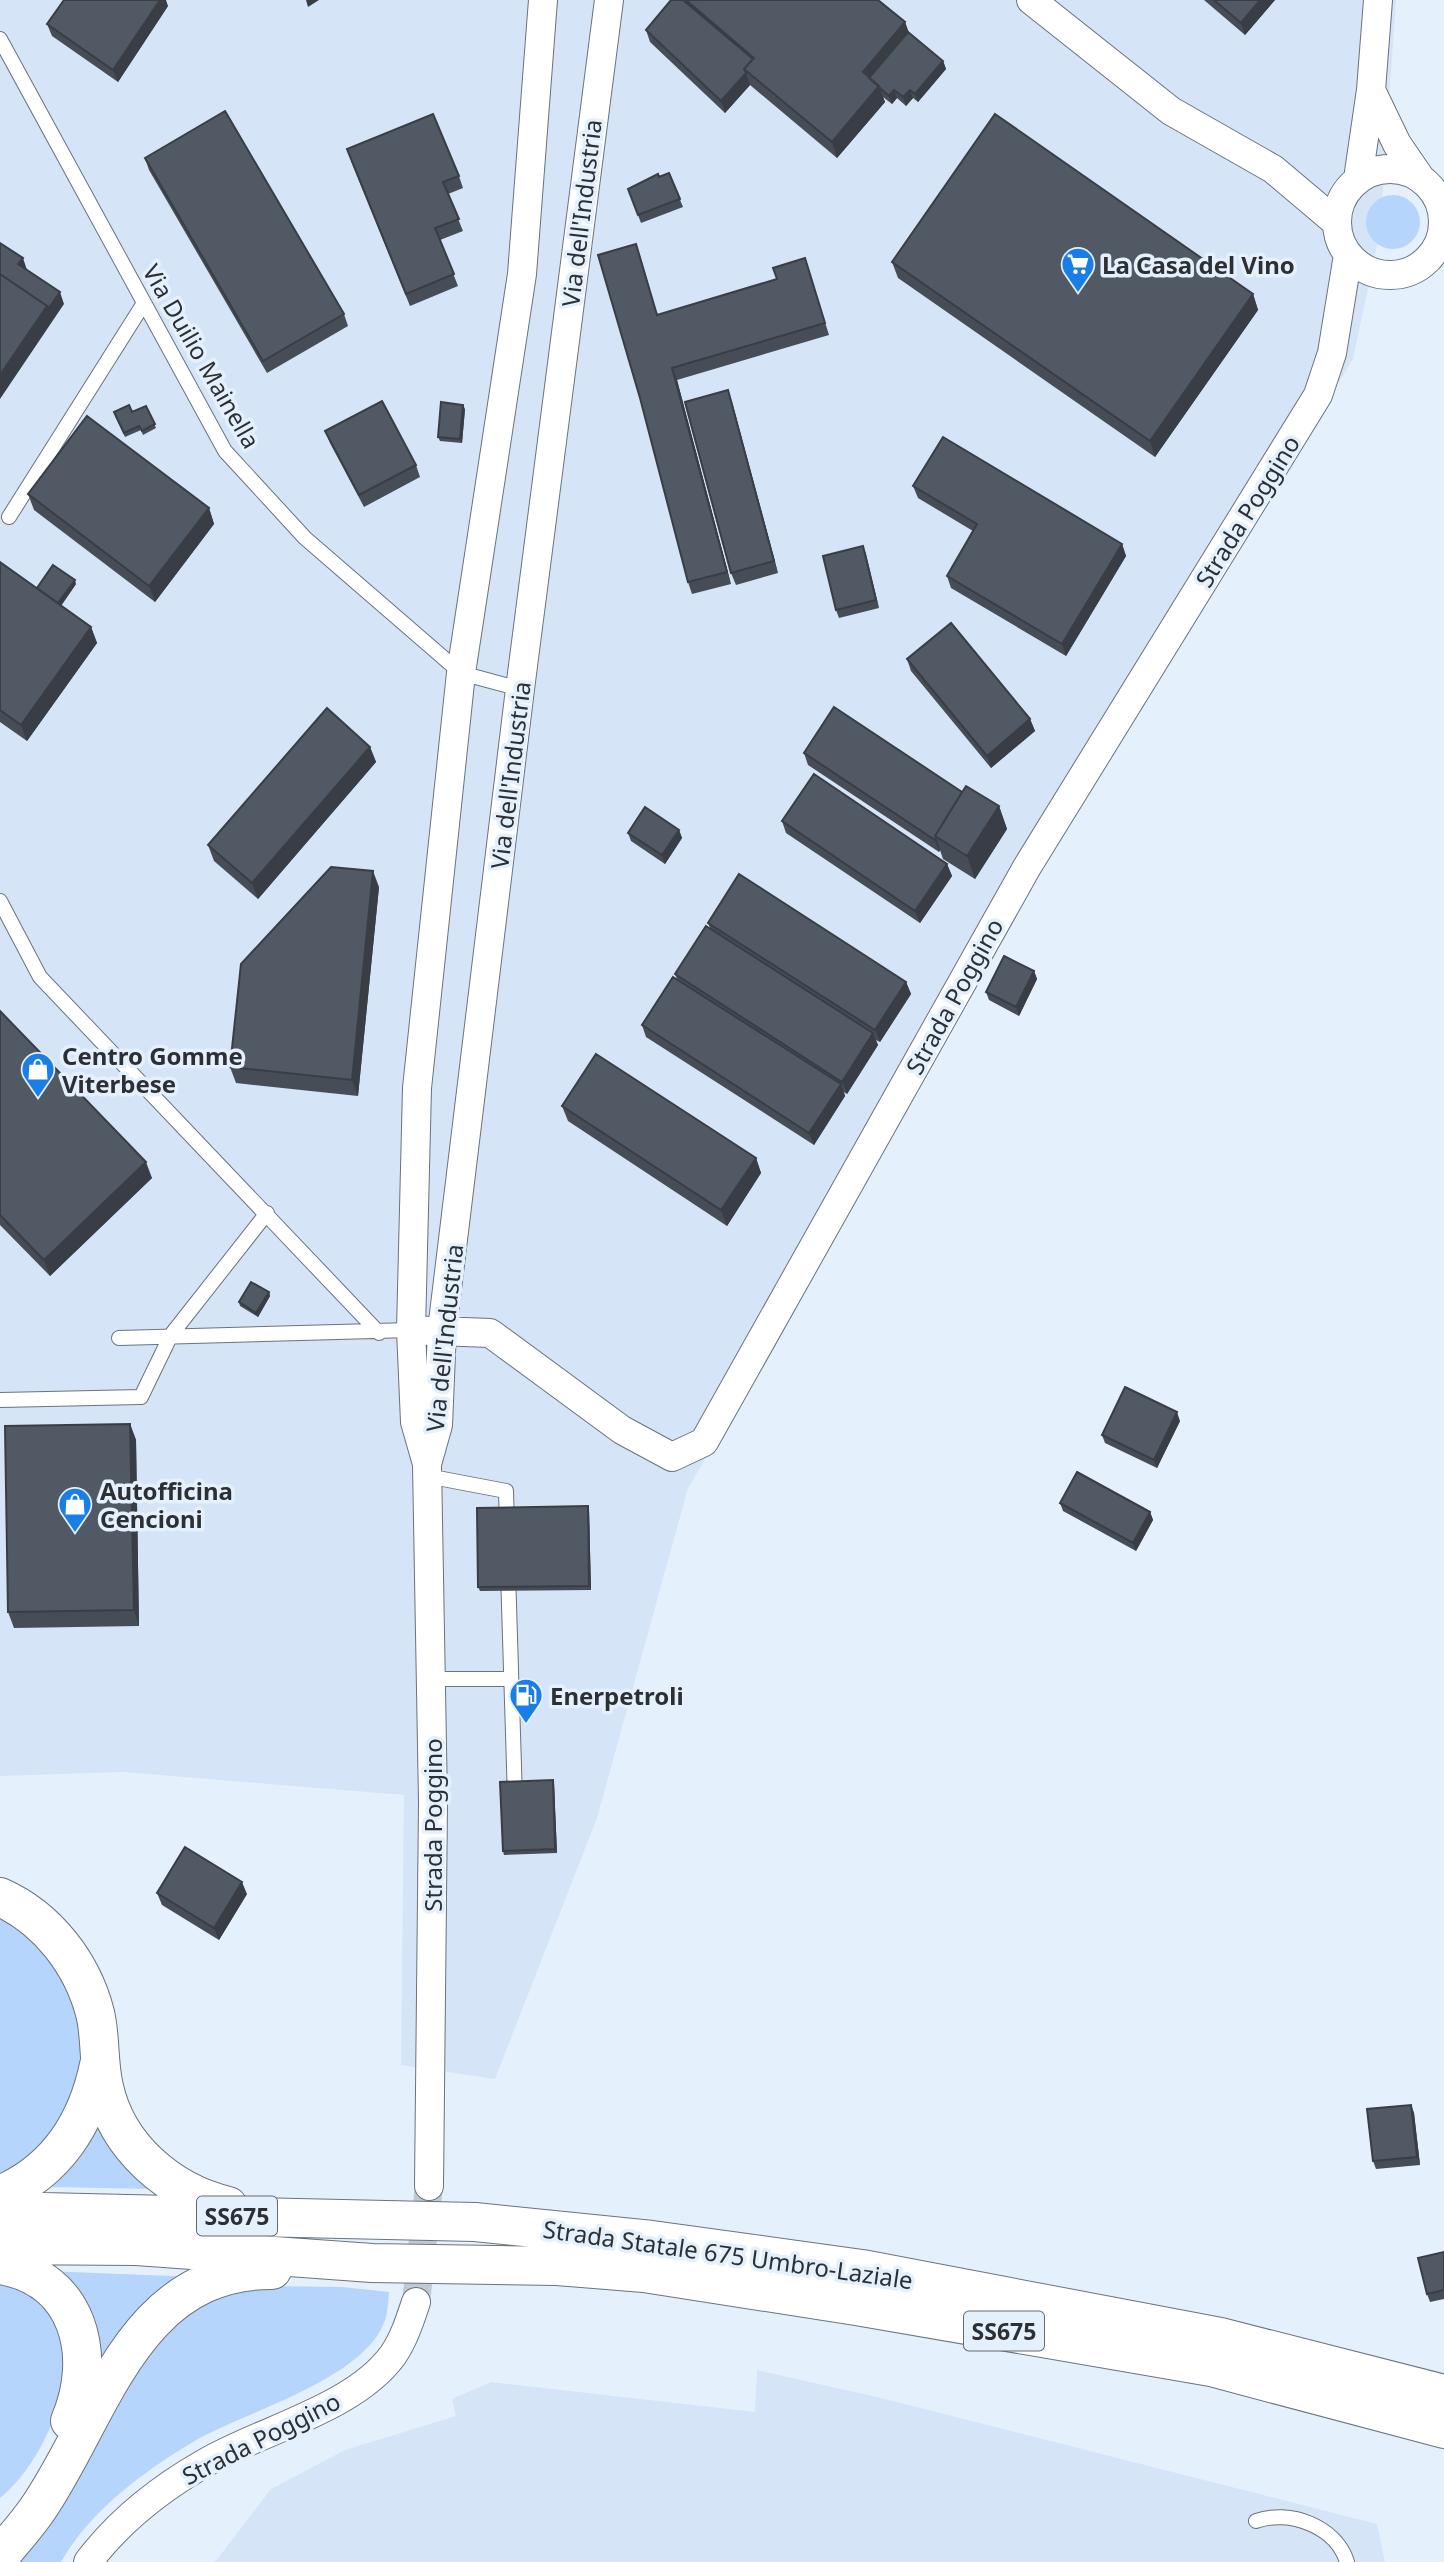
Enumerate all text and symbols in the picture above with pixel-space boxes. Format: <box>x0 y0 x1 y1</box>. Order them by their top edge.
street label: Via dell'Industria <box>553 117 609 309</box>
supermarket icon: La Casa del Vino <box>1059 245 1097 294</box>
place label: La Casa del Vino <box>1102 248 1295 281</box>
street label: Via Duilio Mainella <box>136 258 268 454</box>
street label: Strada Poggino <box>1187 429 1307 593</box>
street label: Via dell'Industria <box>482 679 538 871</box>
street label: Strada Poggino <box>898 912 1010 1080</box>
place label: Centro Gomme Viterbese <box>62 1039 243 1100</box>
shop icon: Centro Gomme Viterbese <box>19 1050 57 1099</box>
street label: Via dell'Industria <box>418 1242 470 1434</box>
place label: Autofficina Cencioni <box>100 1474 233 1535</box>
shop icon: Autofficina Cencioni <box>56 1485 94 1534</box>
fuel station icon: Enerpetroli <box>507 1676 545 1725</box>
place label: Enerpetroli <box>550 1679 684 1712</box>
street label: Strada Poggino <box>416 1738 449 1912</box>
road number: SS675 <box>197 2196 277 2236</box>
street label: Strada Statale 675 Umbro-Laziale <box>541 2212 915 2296</box>
road number: SS675 <box>964 2312 1044 2350</box>
street label: Strada Poggino <box>176 2384 346 2492</box>

